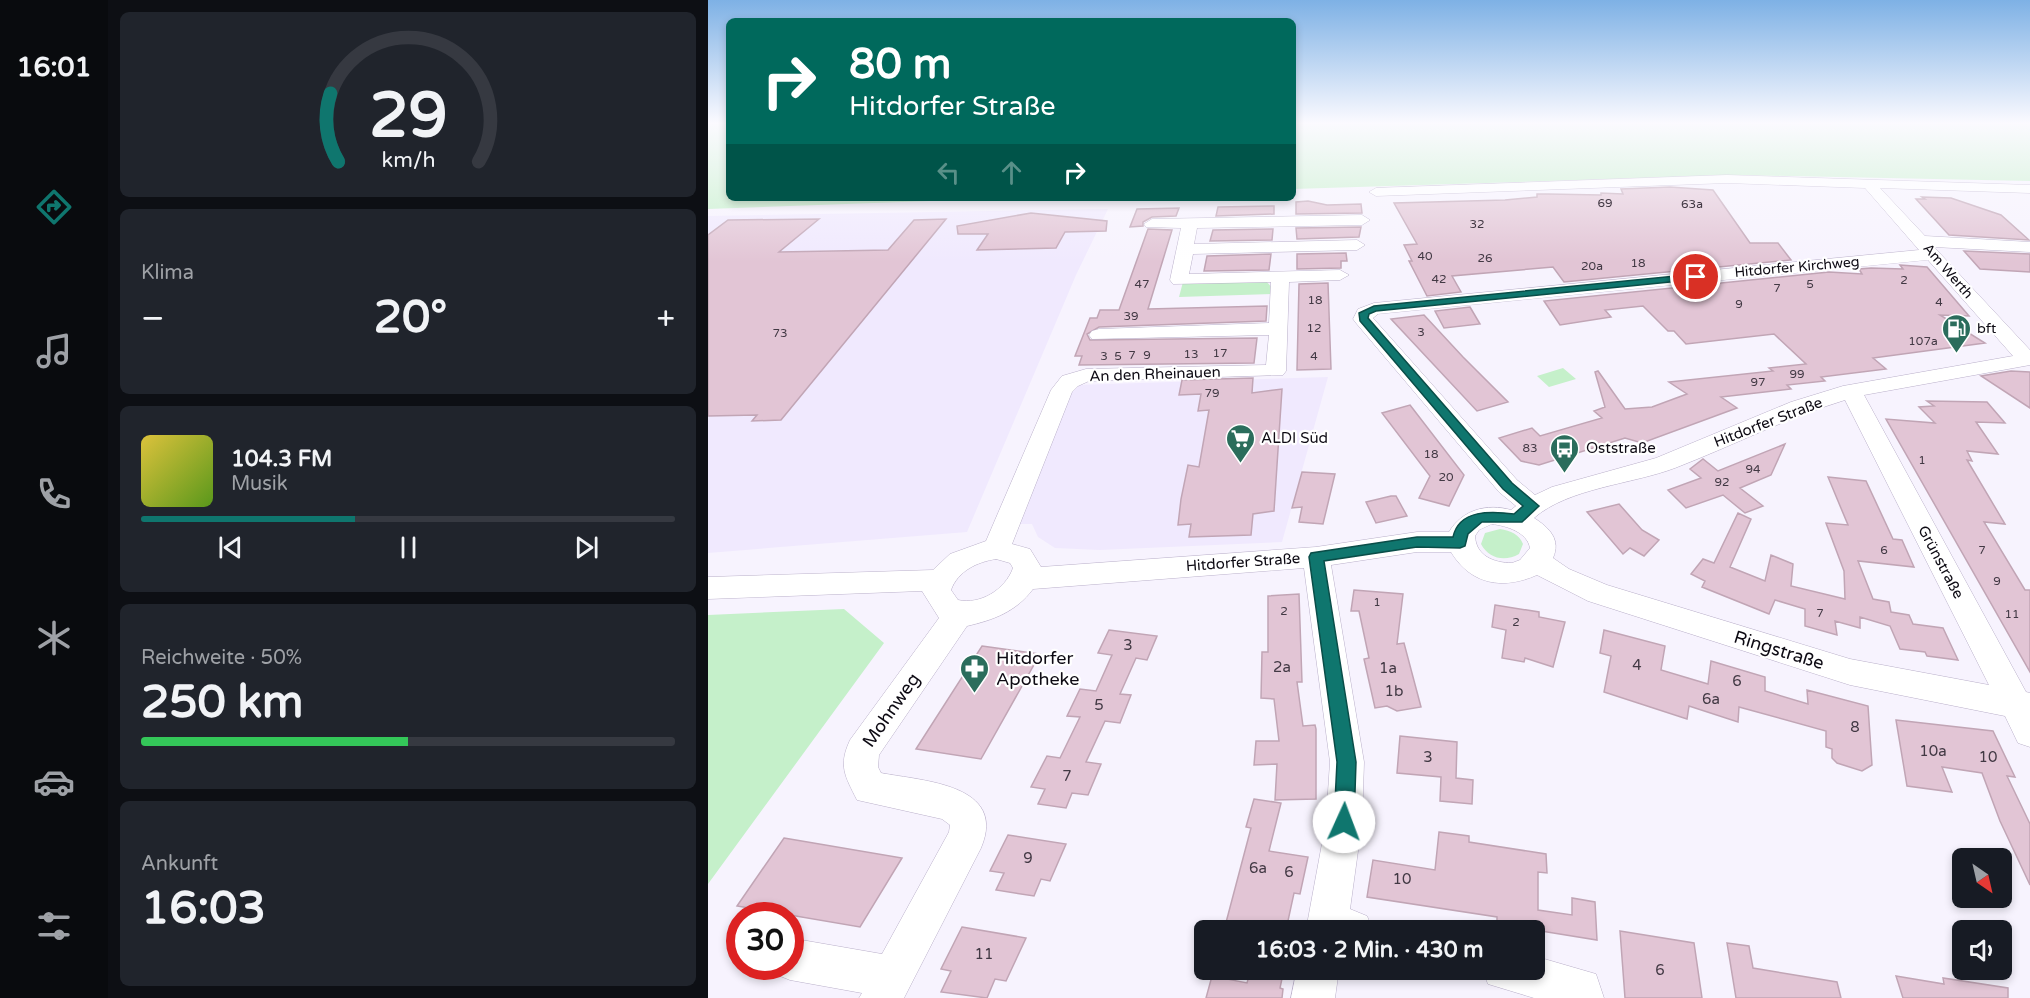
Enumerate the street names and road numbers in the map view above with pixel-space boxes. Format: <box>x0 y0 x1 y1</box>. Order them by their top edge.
street label: Am Werth <box>1919 240 1977 302</box>
street label: Hitdorfer Kirchweg <box>1734 253 1860 281</box>
street label: An den Rheinauen <box>1089 363 1221 385</box>
street label: Hitdorfer Straße <box>1711 393 1825 451</box>
street label: Grünstraße <box>1914 522 1968 602</box>
street label: Hitdorfer Straße <box>1185 549 1301 575</box>
street label: Ringstraße <box>1731 626 1827 674</box>
street label: Mohnweg <box>857 669 925 751</box>

